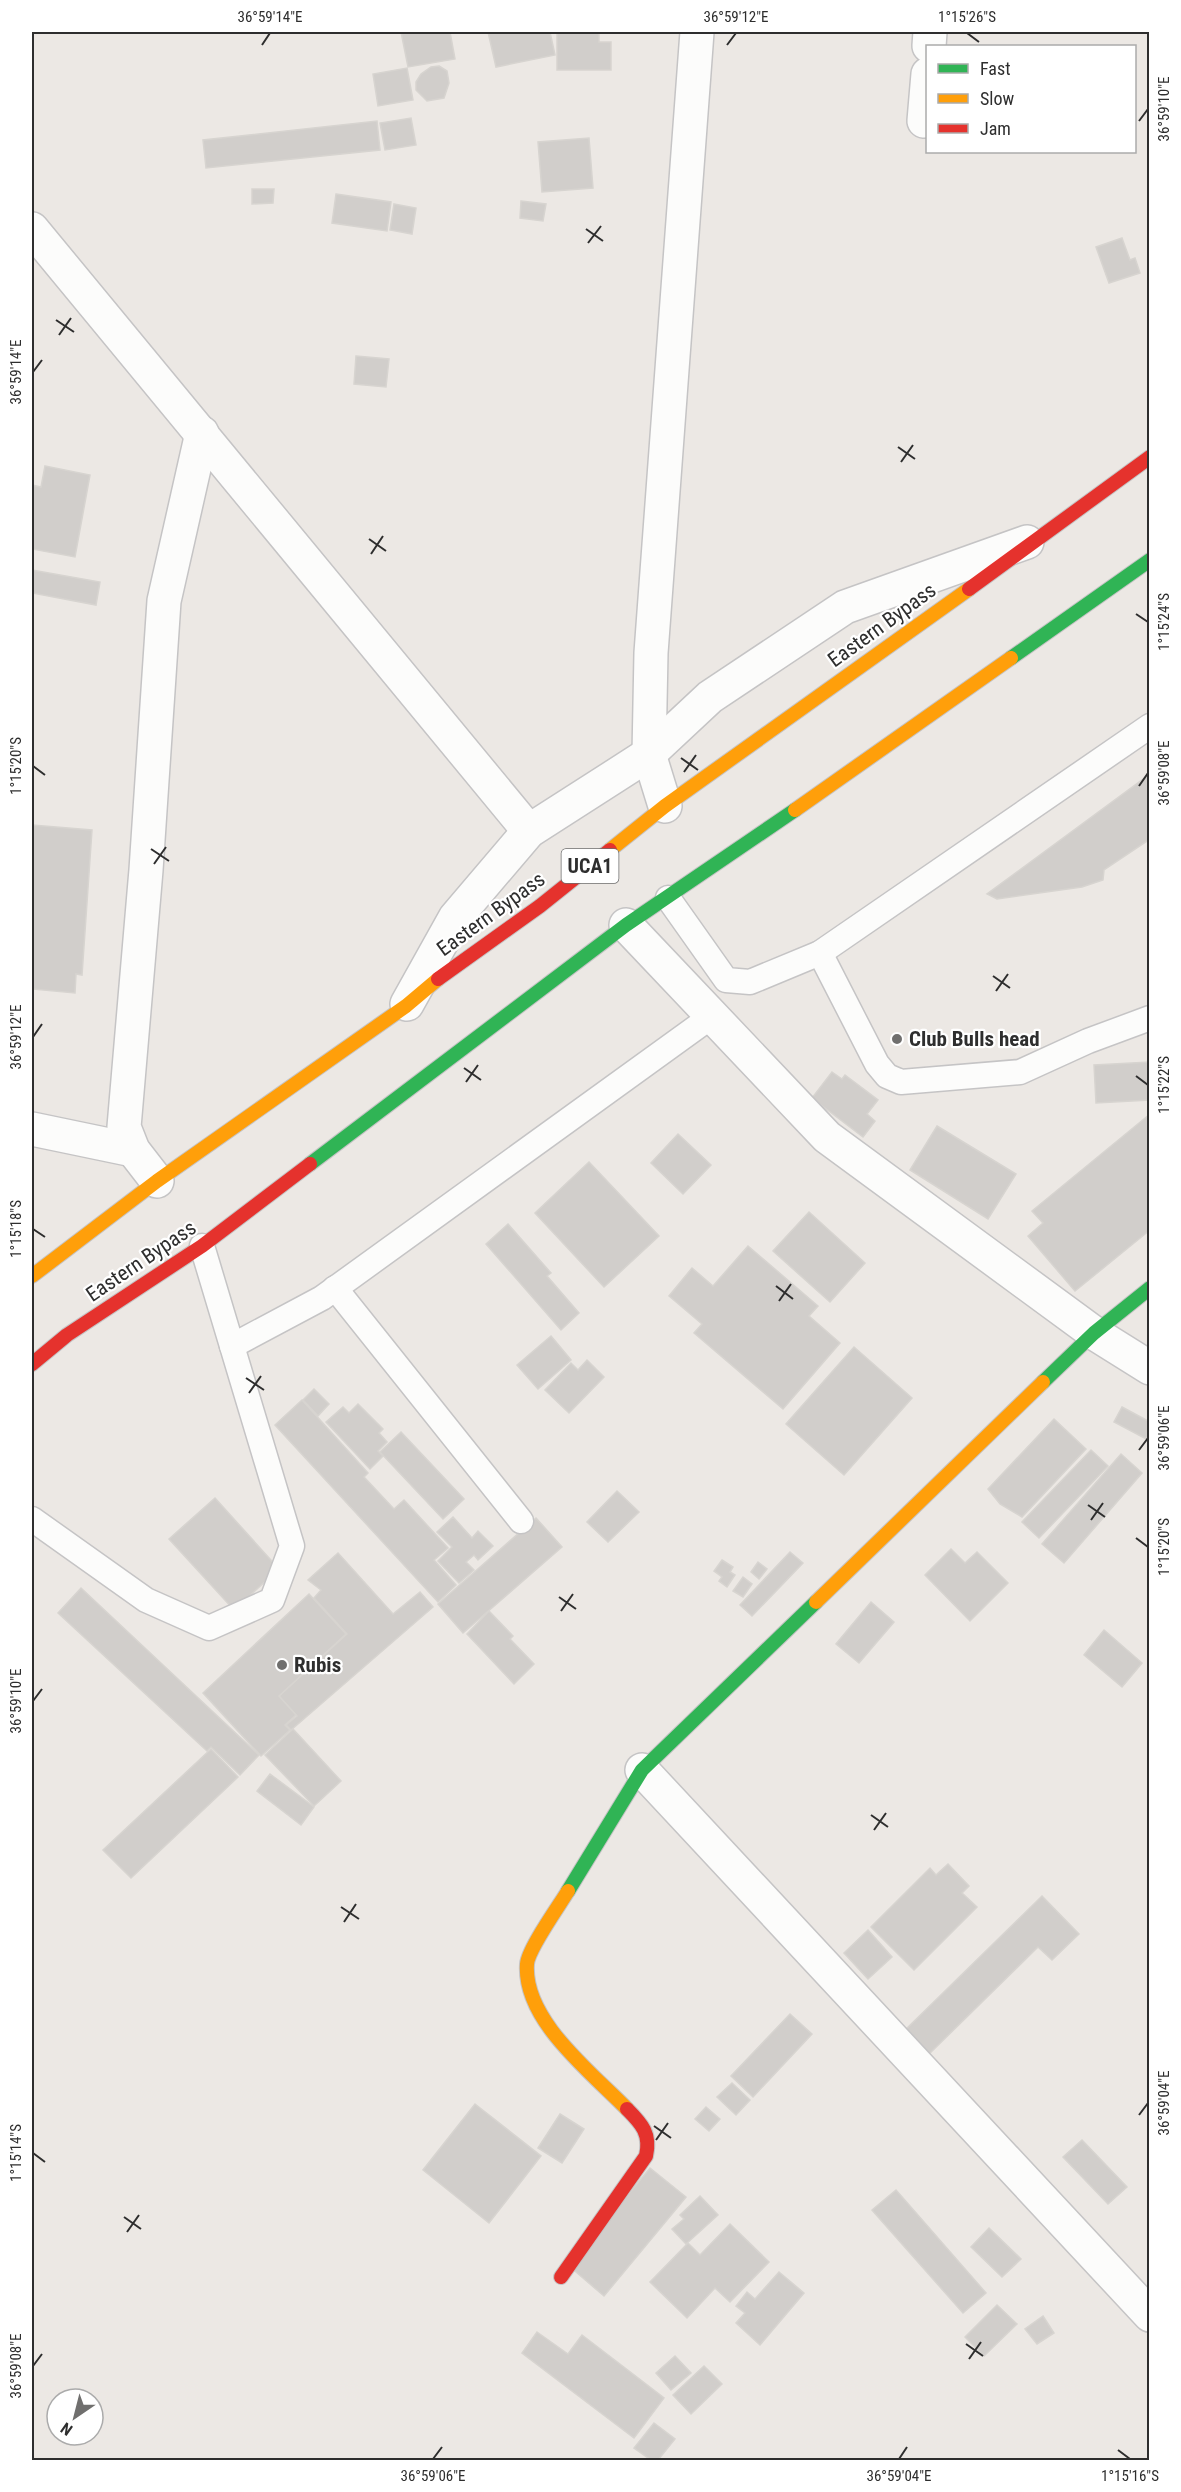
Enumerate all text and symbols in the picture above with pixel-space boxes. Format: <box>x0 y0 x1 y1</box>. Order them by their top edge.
text: 36°59'14"E <box>238 8 302 26</box>
text: 36°59'12"E <box>704 8 768 26</box>
text: 1°15'26"S <box>938 8 996 26</box>
legend <box>926 45 1136 153</box>
text: Fast <box>980 58 1011 79</box>
text: 36°59'10"E <box>1155 77 1173 141</box>
text: Slow <box>980 88 1015 109</box>
text: Jam <box>980 118 1011 139</box>
text: 36°59'14"E <box>7 340 25 404</box>
street label: Eastern Bypass <box>823 578 941 672</box>
text: 1°15'24"S <box>1155 593 1173 651</box>
text: 1°15'20"S <box>7 737 25 795</box>
text: 36°59'08"E <box>1155 741 1173 805</box>
road number: UCA1 <box>562 849 618 883</box>
street label: Eastern Bypass <box>432 867 550 961</box>
text: 36°59'12"E <box>7 1005 25 1069</box>
place label: Club Bulls head <box>909 1027 1040 1051</box>
marker: Club Bulls head <box>890 1032 904 1046</box>
text: 1°15'22"S <box>1155 1056 1173 1114</box>
text: 1°15'18"S <box>7 1200 25 1258</box>
street label: Eastern Bypass <box>82 1215 200 1307</box>
text: 36°59'06"E <box>1155 1406 1173 1470</box>
text: 1°15'20"S <box>1155 1518 1173 1576</box>
place label: Rubis <box>294 1653 341 1677</box>
marker: Rubis <box>275 1658 289 1672</box>
text: 36°59'10"E <box>7 1669 25 1733</box>
text: 36°59'04"E <box>1155 2071 1173 2135</box>
text: 1°15'14"S <box>7 2124 25 2182</box>
text: 36°59'08"E <box>7 2334 25 2398</box>
north arrow <box>45 2387 105 2447</box>
text: N <box>57 2418 76 2439</box>
text: 36°59'06"E <box>401 2467 465 2485</box>
text: 36°59'04"E <box>867 2467 931 2485</box>
text: 1°15'16"S <box>1101 2467 1159 2485</box>

